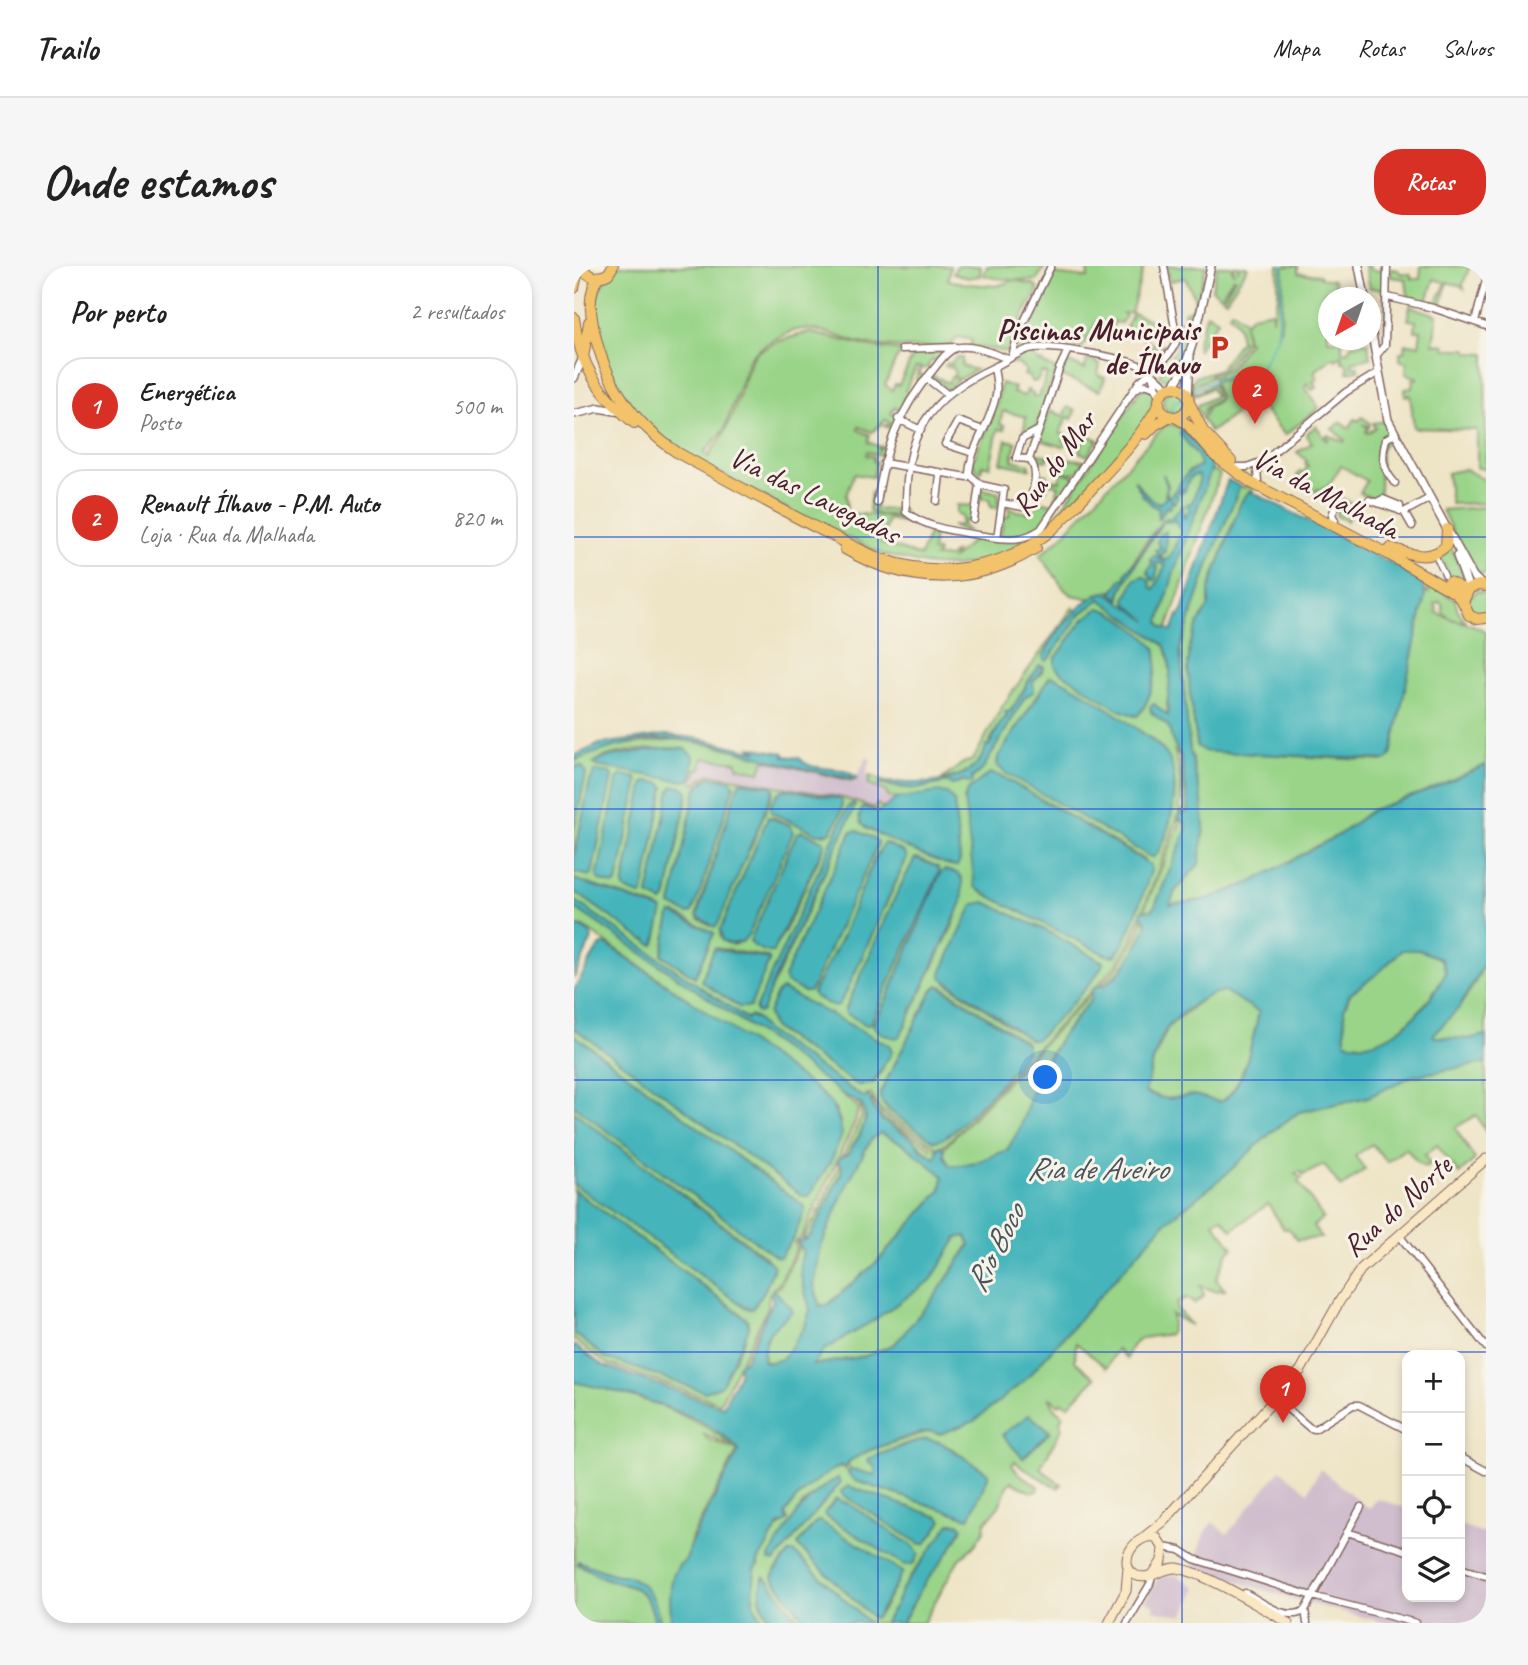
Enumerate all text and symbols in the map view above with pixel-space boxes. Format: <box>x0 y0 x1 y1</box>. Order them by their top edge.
text: Trailo <box>35 27 98 69</box>
text: Mapa <box>1273 33 1320 63</box>
text: Rotas <box>1358 33 1404 63</box>
text: Salvos <box>1442 33 1493 63</box>
button: Rotas <box>1374 149 1486 215</box>
text: Onde estamos <box>42 151 272 213</box>
north arrow <box>1318 287 1381 350</box>
text: Por perto <box>70 293 165 331</box>
text: 2 resultados <box>410 297 504 326</box>
place label: Piscinas Municipais de Ílhavo <box>997 311 1202 383</box>
parking icon: Piscinas Municipais de Ílhavo <box>1205 333 1233 361</box>
pin: 2 <box>1232 366 1278 424</box>
text: Energética <box>139 375 235 408</box>
text: 1 <box>90 392 100 421</box>
text: 500 m <box>453 392 502 421</box>
street label: Rua do Mar <box>1003 401 1106 523</box>
text: Posto <box>139 408 181 437</box>
street label: Via das Lavegadas <box>724 437 909 554</box>
street label: Via da Malhada <box>1246 439 1408 549</box>
text: Renault Ílhavo - P.M. Auto <box>139 487 379 520</box>
text: 2 <box>90 504 100 533</box>
text: 820 m <box>453 504 502 533</box>
text: Loja · Rua da Malhada <box>139 520 314 549</box>
your location <box>1028 1060 1062 1094</box>
street label: Rua do Norte <box>1334 1145 1461 1265</box>
water label: Ria de Aveiro <box>1027 1148 1171 1189</box>
water label: Rio Boco <box>956 1193 1036 1299</box>
map controls <box>1402 1350 1465 1602</box>
button: + <box>1402 1350 1465 1413</box>
pin: 1 <box>1260 1365 1306 1423</box>
button: − <box>1402 1413 1465 1476</box>
button: locate <box>1402 1476 1465 1539</box>
button: layers <box>1402 1539 1465 1602</box>

